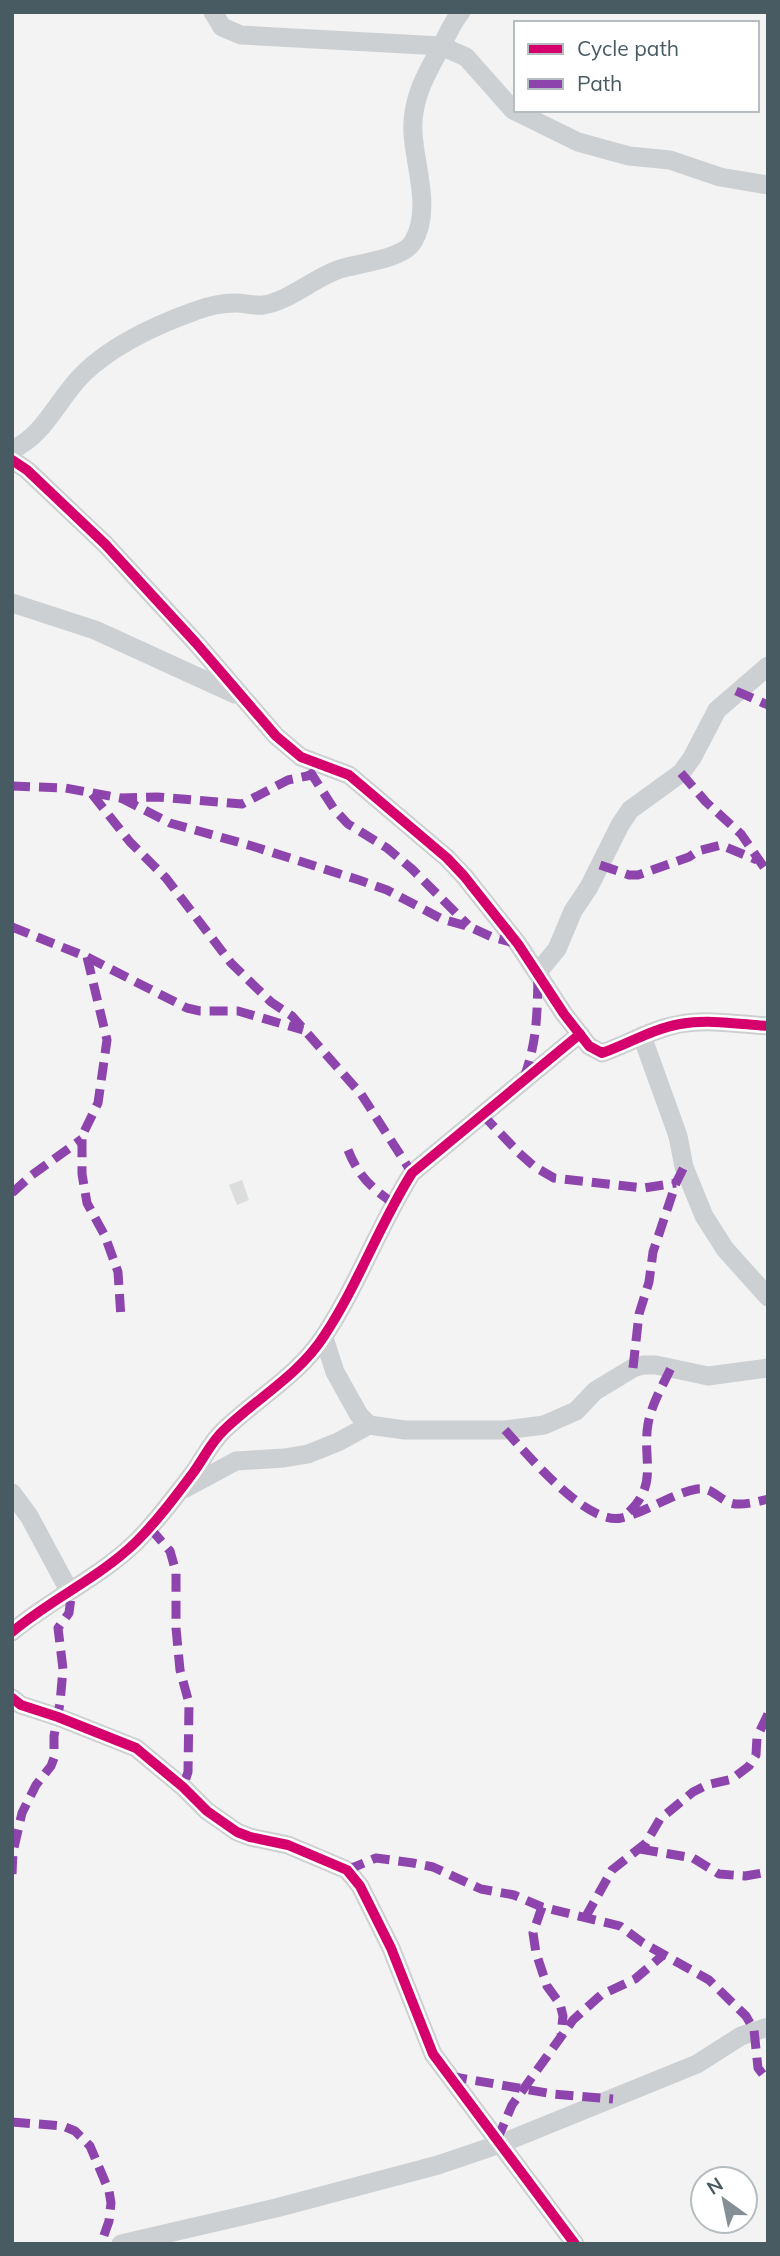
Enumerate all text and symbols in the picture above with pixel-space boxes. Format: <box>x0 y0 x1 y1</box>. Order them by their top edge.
legend <box>514 21 759 112</box>
text: Cycle path <box>577 35 679 61</box>
text: Path <box>577 70 622 96</box>
north arrow <box>689 2165 759 2235</box>
text: N <box>702 2172 727 2200</box>

